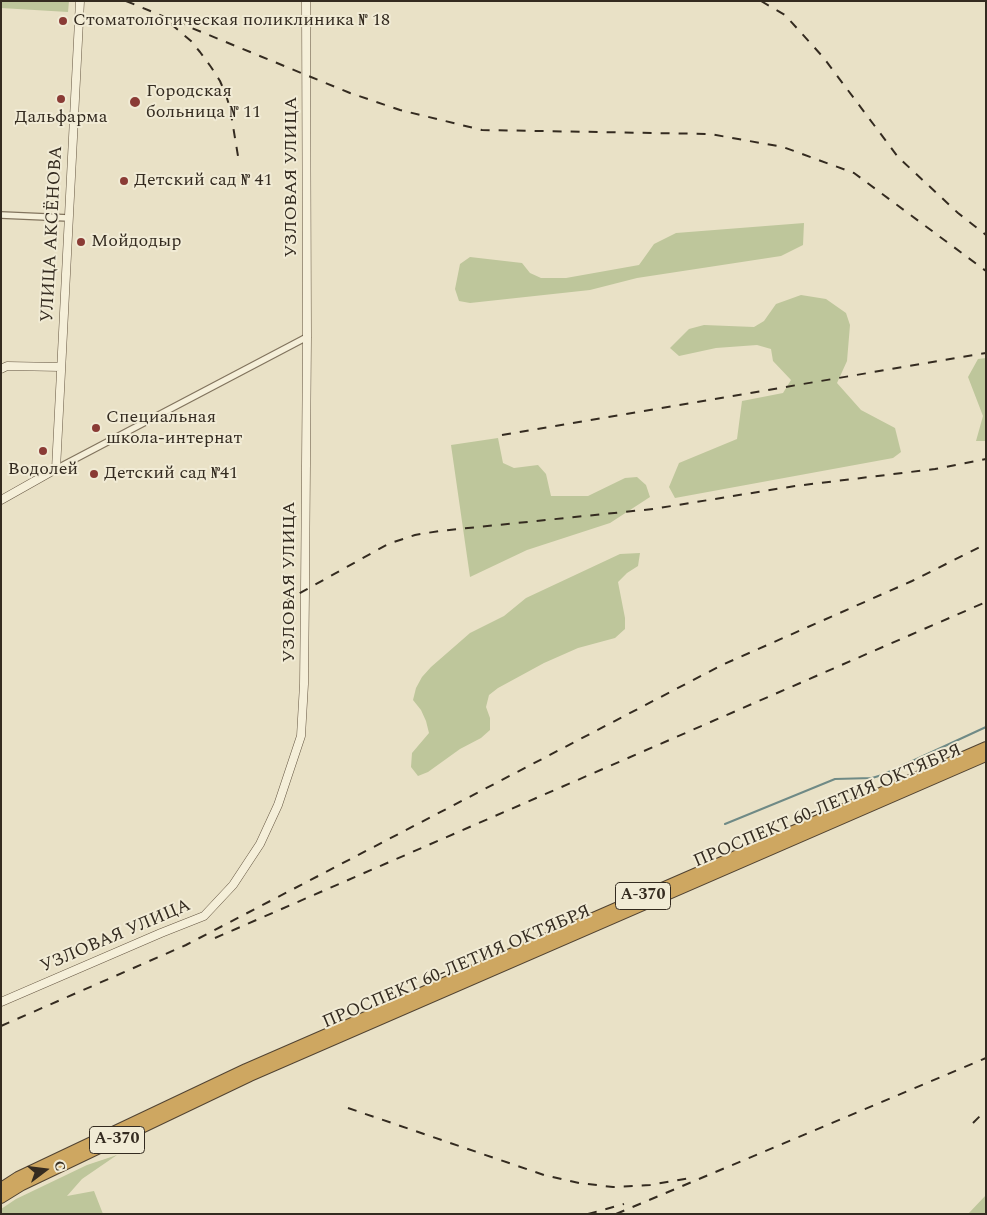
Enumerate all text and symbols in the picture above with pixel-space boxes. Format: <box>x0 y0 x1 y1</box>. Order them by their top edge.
place label: Стоматологическая поликлиника № 18 <box>73 10 390 32</box>
marker: Стоматологическая поликлиника № 18 <box>57 15 69 27</box>
place label: Городская больница № 11 <box>146 81 261 124</box>
marker: Дальфарма <box>55 93 67 105</box>
marker: Городская больница № 11 <box>128 95 142 109</box>
street label: УЗЛОВАЯ УЛИЦА <box>281 97 303 257</box>
place label: Дальфарма <box>14 107 108 129</box>
street label: УЛИЦА АКСЁНОВА <box>38 145 68 323</box>
place label: Детский сад № 41 <box>134 170 273 192</box>
marker: Детский сад № 41 <box>118 175 130 187</box>
place label: Мойдодыр <box>91 231 181 253</box>
marker: Мойдодыр <box>75 236 87 248</box>
place label: Специальная школа-интернат <box>106 407 242 449</box>
marker: Специальная школа-интернат <box>90 422 102 434</box>
marker: Водолей <box>37 445 49 457</box>
place label: Водолей <box>8 459 78 481</box>
place label: Детский сад №41 <box>104 463 238 485</box>
marker: Детский сад №41 <box>88 468 100 480</box>
street label: УЗЛОВАЯ УЛИЦА <box>279 502 301 662</box>
street label: ПРОСПЕКТ 60-ЛЕТИЯ ОКТЯБРЯ <box>691 741 965 873</box>
road number: А-370 <box>616 882 670 909</box>
street label: УЗЛОВАЯ УЛИЦА <box>38 896 194 978</box>
street label: ПРОСПЕКТ 60-ЛЕТИЯ ОКТЯБРЯ <box>320 902 594 1034</box>
road number: А-370 <box>90 1126 144 1154</box>
north arrow <box>20 1145 70 1195</box>
text: С <box>49 1158 71 1174</box>

